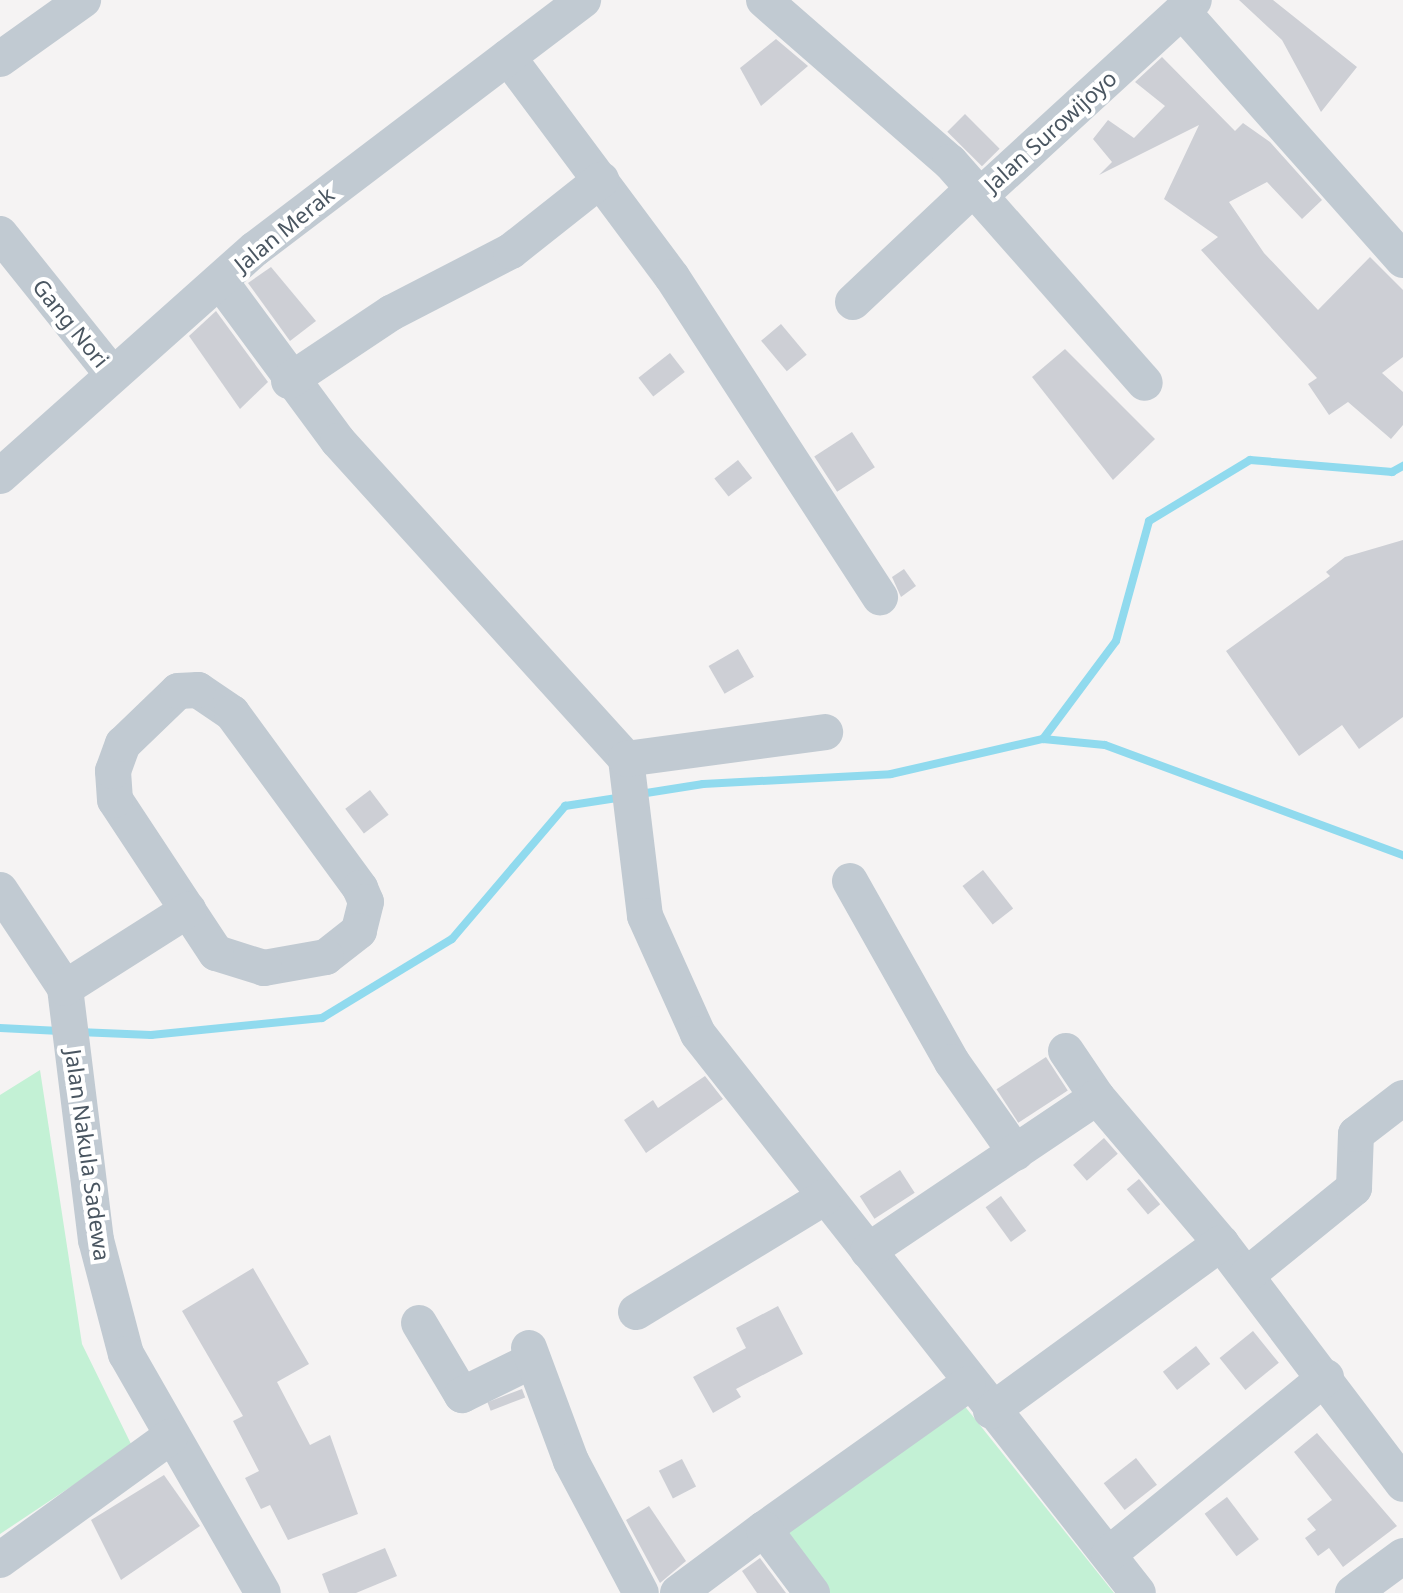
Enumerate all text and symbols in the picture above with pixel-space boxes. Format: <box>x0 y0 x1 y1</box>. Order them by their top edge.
street label: Jalan Surowijoyo <box>978 65 1122 197</box>
street label: Jalan Merak <box>229 181 339 277</box>
street label: Gang Nori <box>27 274 115 372</box>
street label: Jalan Nakula Sadewa <box>60 1048 116 1262</box>

